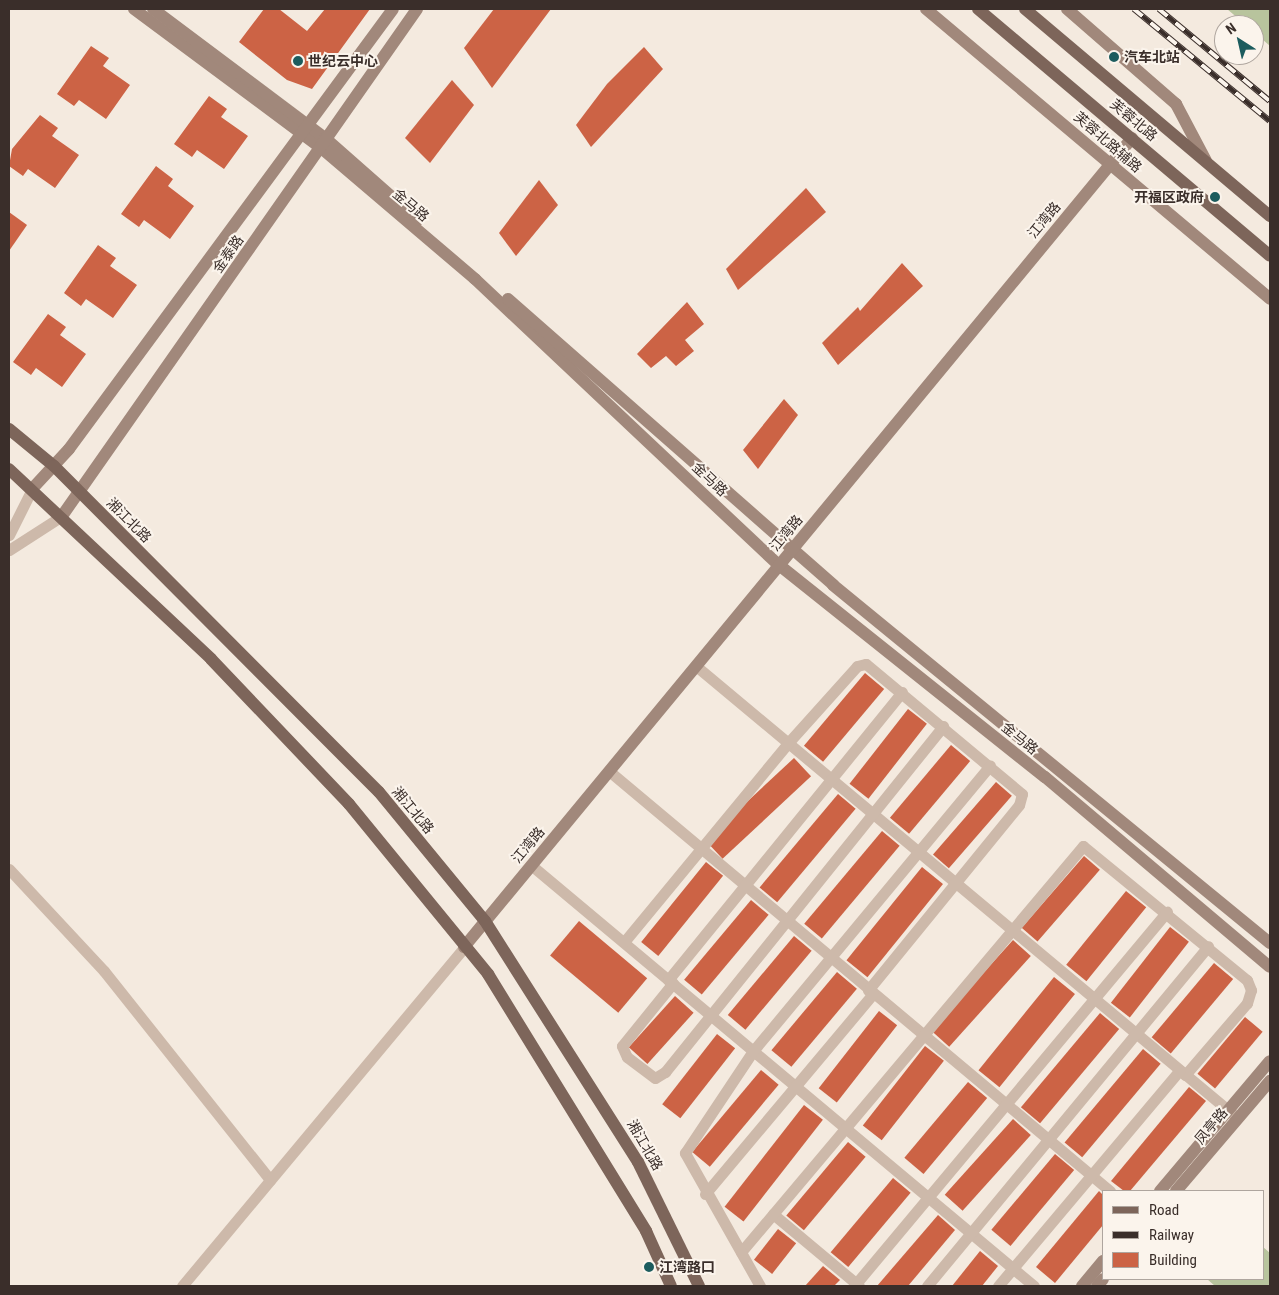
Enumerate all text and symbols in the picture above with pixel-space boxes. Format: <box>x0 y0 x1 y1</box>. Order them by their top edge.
north arrow <box>1214 15 1264 65</box>
text: N <box>1223 20 1239 38</box>
place label: 汽车北站 <box>1124 49 1180 65</box>
marker: 汽车北站 <box>1108 51 1120 63</box>
place label: 世纪云中心 <box>308 53 378 69</box>
marker: 世纪云中心 <box>292 55 304 67</box>
street label: 芙蓉北路 <box>1107 96 1161 144</box>
street label: 芙蓉北路辅路 <box>1071 108 1145 176</box>
street label: 金马路 <box>390 185 432 225</box>
place label: 开福区政府 <box>1134 189 1204 205</box>
marker: 开福区政府 <box>1208 190 1222 204</box>
street label: 江湾路 <box>1024 199 1064 241</box>
street label: 金泰路 <box>209 232 247 276</box>
street label: 金马路 <box>689 459 731 499</box>
street label: 湘江北路 <box>103 494 155 546</box>
street label: 江湾路 <box>766 512 806 554</box>
street label: 金马路 <box>998 718 1042 758</box>
street label: 湘江北路 <box>389 783 437 837</box>
street label: 江湾路 <box>508 824 548 866</box>
street label: 凤亭路 <box>1191 1105 1231 1147</box>
street label: 湘江北路 <box>624 1117 666 1173</box>
legend <box>1102 1190 1264 1280</box>
text: Road <box>1149 1201 1179 1219</box>
text: Railway <box>1149 1226 1194 1244</box>
text: Building <box>1149 1251 1197 1269</box>
place label: 江湾路口 <box>659 1259 715 1275</box>
marker: 江湾路口 <box>643 1261 655 1273</box>

